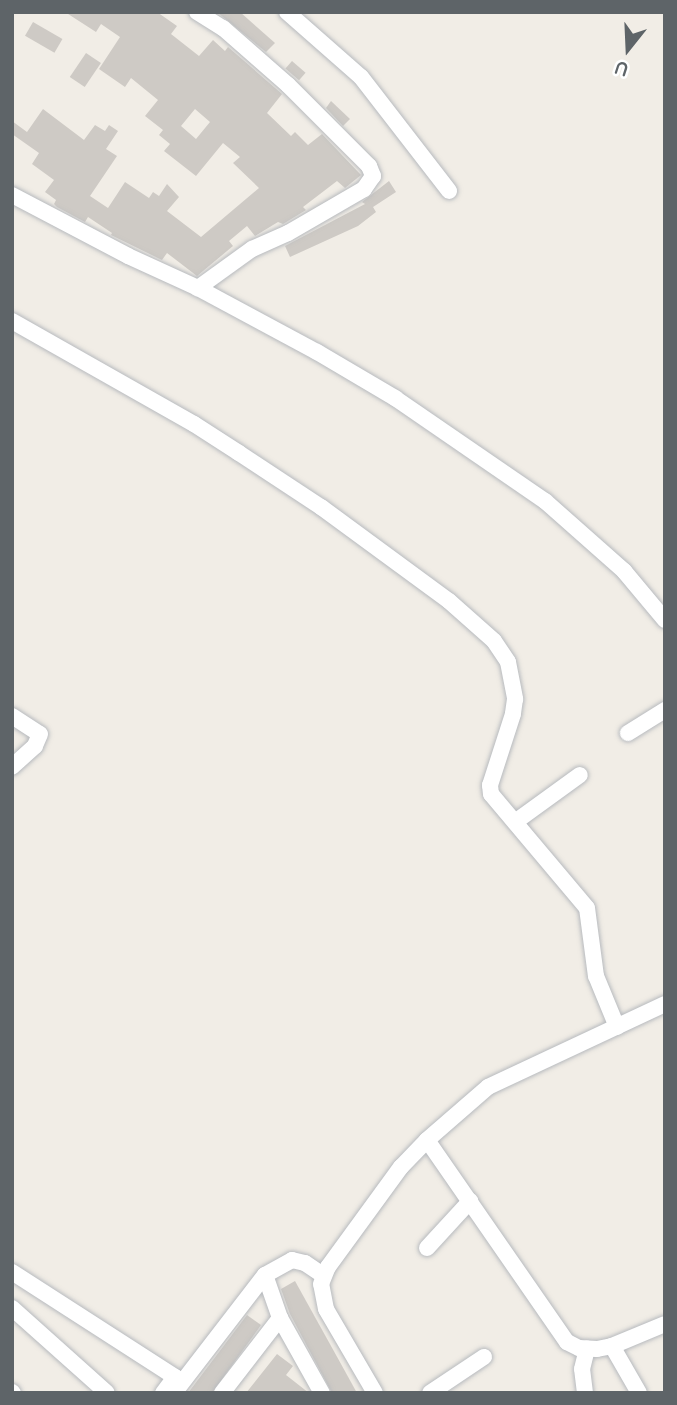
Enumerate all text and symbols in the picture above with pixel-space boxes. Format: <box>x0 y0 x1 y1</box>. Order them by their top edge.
north arrow <box>593 14 663 84</box>
text: U <box>611 55 632 82</box>

